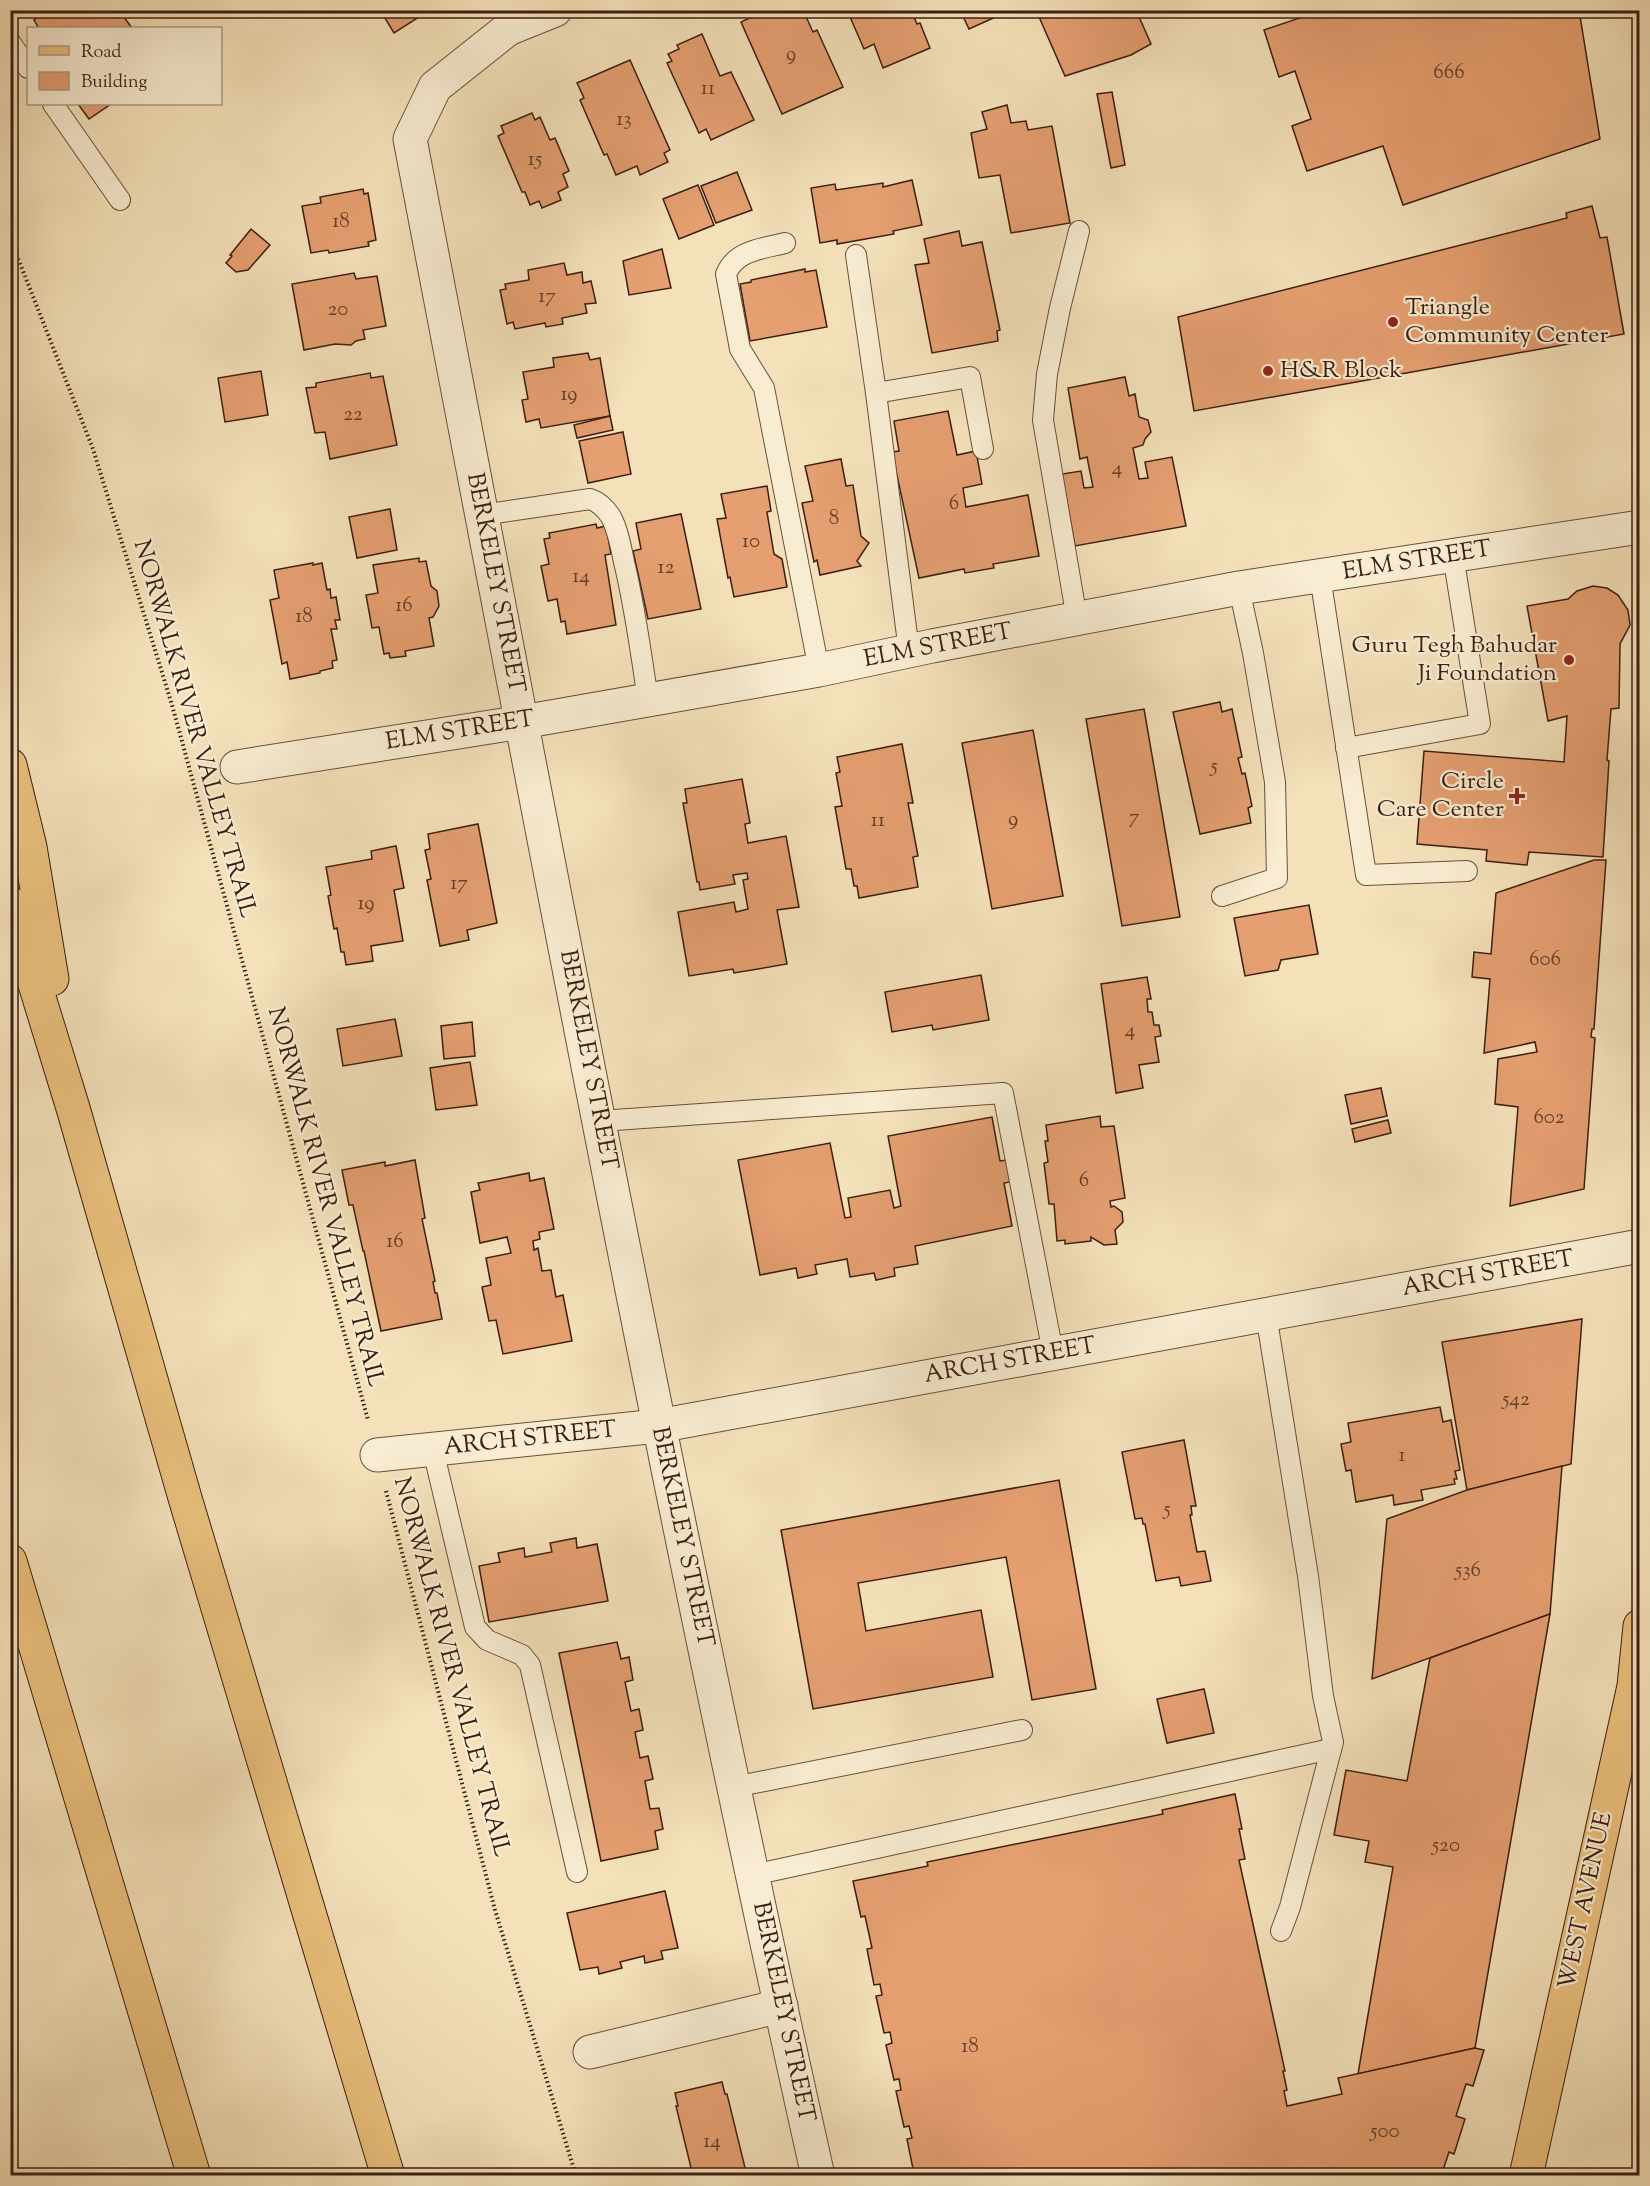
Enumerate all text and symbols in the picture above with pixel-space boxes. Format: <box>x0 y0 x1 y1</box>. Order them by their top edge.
legend <box>27 27 222 105</box>
text: Road <box>81 40 121 66</box>
house number: 9 <box>786 40 796 70</box>
house number: 666 <box>1433 58 1465 88</box>
text: Building <box>81 70 147 96</box>
house number: 11 <box>701 74 715 104</box>
house number: 13 <box>616 105 632 135</box>
house number: 15 <box>528 145 542 175</box>
house number: 18 <box>332 207 350 237</box>
house number: 17 <box>538 282 556 312</box>
place label: Triangle Community Center <box>1405 291 1608 353</box>
house number: 20 <box>328 295 348 325</box>
marker: Triangle Community Center <box>1386 315 1400 329</box>
place label: H&R Block <box>1280 354 1402 388</box>
marker: H&R Block <box>1261 364 1275 378</box>
house number: 19 <box>560 380 578 410</box>
house number: 22 <box>343 400 363 430</box>
house number: 4 <box>1112 454 1122 484</box>
street label: BERKELEY STREET <box>457 470 533 696</box>
house number: 6 <box>949 489 959 519</box>
house number: 8 <box>829 504 839 534</box>
house number: 10 <box>742 527 760 557</box>
street label: ELM STREET <box>1340 532 1494 590</box>
street label: NORWALK RIVER VALLEY TRAIL <box>124 536 264 922</box>
house number: 12 <box>658 553 675 583</box>
house number: 14 <box>572 562 590 592</box>
house number: 16 <box>395 591 413 621</box>
house number: 18 <box>295 602 313 632</box>
street label: ELM STREET <box>861 615 1015 677</box>
place label: Guru Tegh Bahudar Ji Foundation <box>1352 629 1557 691</box>
marker: Guru Tegh Bahudar Ji Foundation <box>1562 653 1576 667</box>
street label: ELM STREET <box>383 702 537 760</box>
house number: 5 <box>1209 752 1218 782</box>
place label: Circle Care Center <box>1377 765 1504 827</box>
marker: Circle Care Center <box>1508 787 1526 805</box>
house number: 7 <box>1129 803 1140 833</box>
house number: 9 <box>1008 805 1018 835</box>
house number: 11 <box>871 806 885 836</box>
house number: 17 <box>450 869 468 899</box>
house number: 19 <box>357 889 375 919</box>
house number: 606 <box>1529 945 1561 975</box>
street label: BERKELEY STREET <box>550 947 626 1173</box>
street label: NORWALK RIVER VALLEY TRAIL <box>258 1003 392 1391</box>
house number: 4 <box>1125 1016 1135 1046</box>
house number: 602 <box>1533 1103 1565 1133</box>
house number: 6 <box>1079 1166 1089 1196</box>
house number: 16 <box>386 1227 404 1257</box>
street label: ARCH STREET <box>1399 1242 1577 1306</box>
street label: ARCH STREET <box>921 1329 1099 1393</box>
house number: 542 <box>1501 1385 1530 1415</box>
street label: ARCH STREET <box>442 1413 618 1465</box>
street label: BERKELEY STREET <box>642 1424 722 1650</box>
house number: 1 <box>1398 1441 1406 1471</box>
street label: NORWALK RIVER VALLEY TRAIL <box>384 1473 518 1861</box>
house number: 5 <box>1162 1495 1171 1525</box>
house number: 536 <box>1454 1556 1481 1586</box>
street label: WEST AVENUE <box>1551 1809 1622 1993</box>
house number: 520 <box>1431 1831 1460 1861</box>
street label: BERKELEY STREET <box>743 1899 823 2125</box>
house number: 18 <box>961 2032 979 2062</box>
house number: 500 <box>1369 2117 1400 2147</box>
house number: 14 <box>703 2127 721 2157</box>

